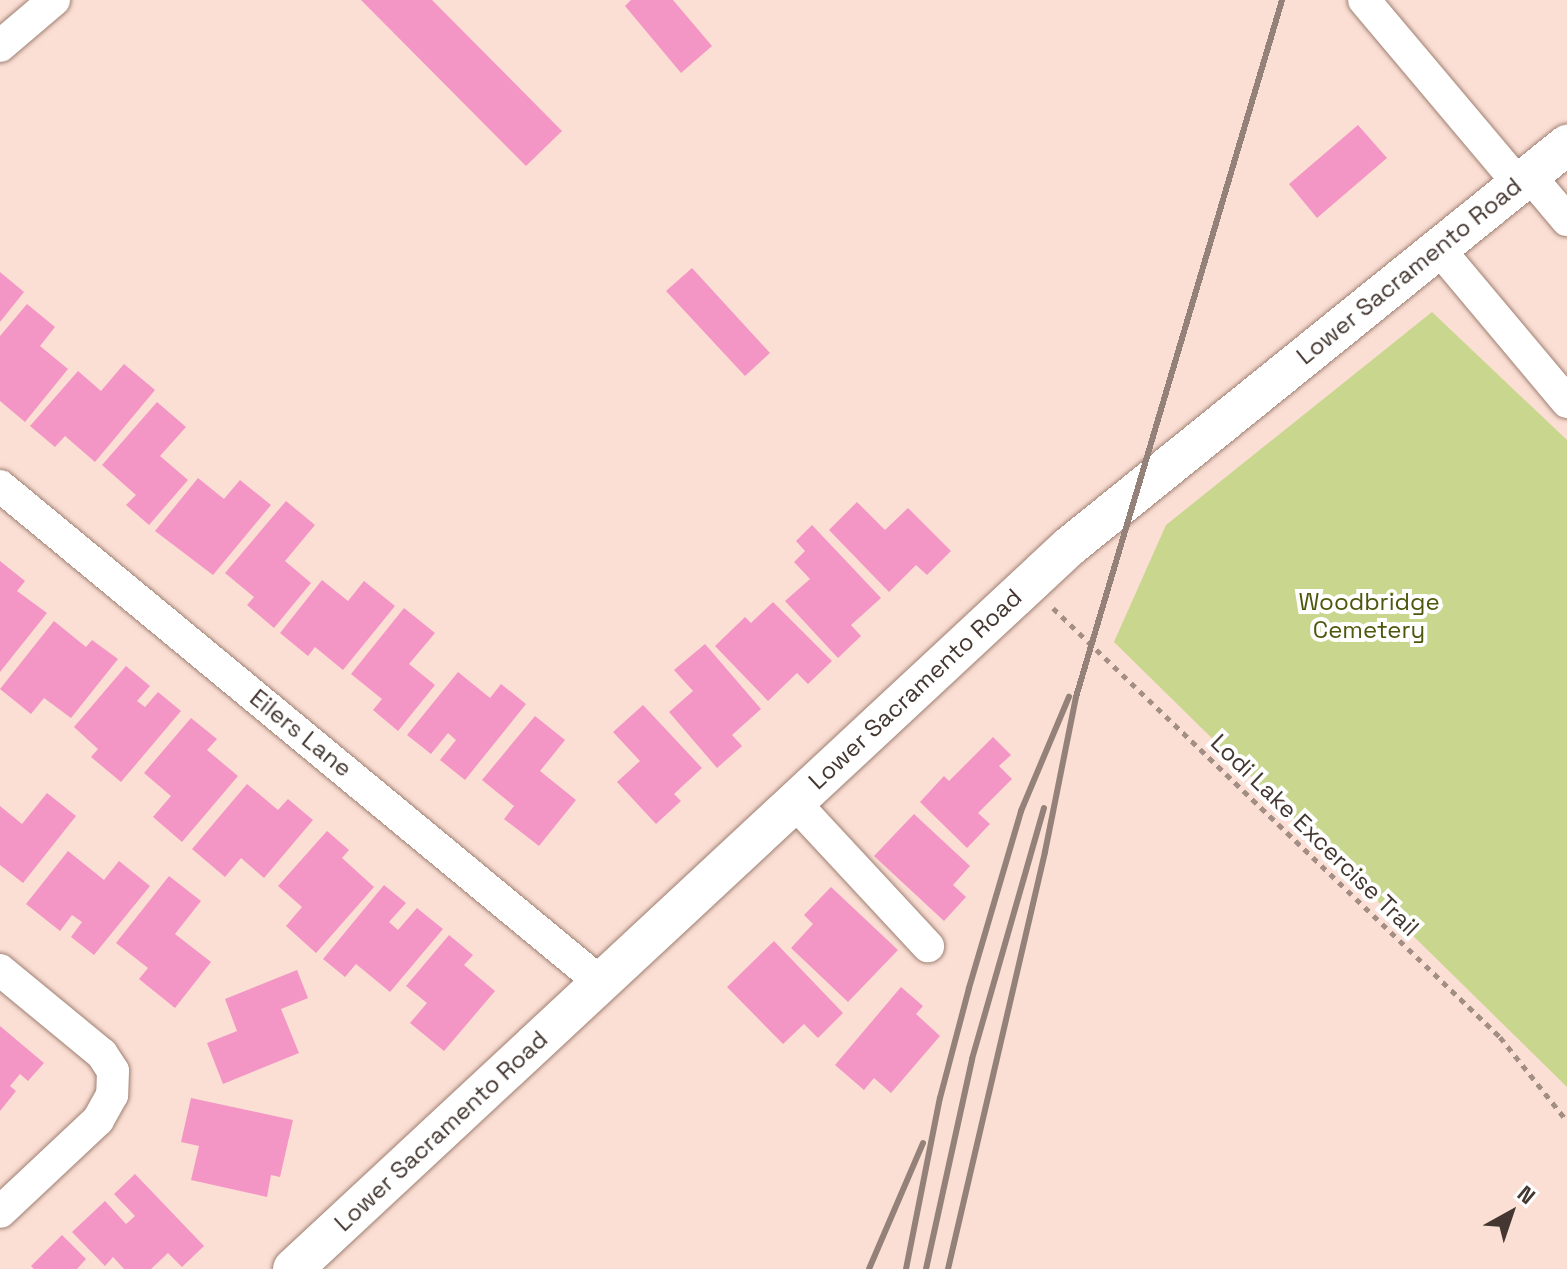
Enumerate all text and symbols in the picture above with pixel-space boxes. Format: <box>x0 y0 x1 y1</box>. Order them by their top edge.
street label: Lower Sacramento Road <box>1291 171 1527 371</box>
street label: Lower Sacramento Road <box>803 583 1027 795</box>
park label: Woodbridge Cemetery <box>1298 588 1440 644</box>
street label: Eilers Lane <box>244 683 358 783</box>
street label: Lodi Lake Excercise Trail <box>1205 728 1425 942</box>
street label: Lower Sacramento Road <box>329 1025 553 1237</box>
north arrow <box>1471 1173 1551 1253</box>
text: N <box>1512 1179 1541 1210</box>

